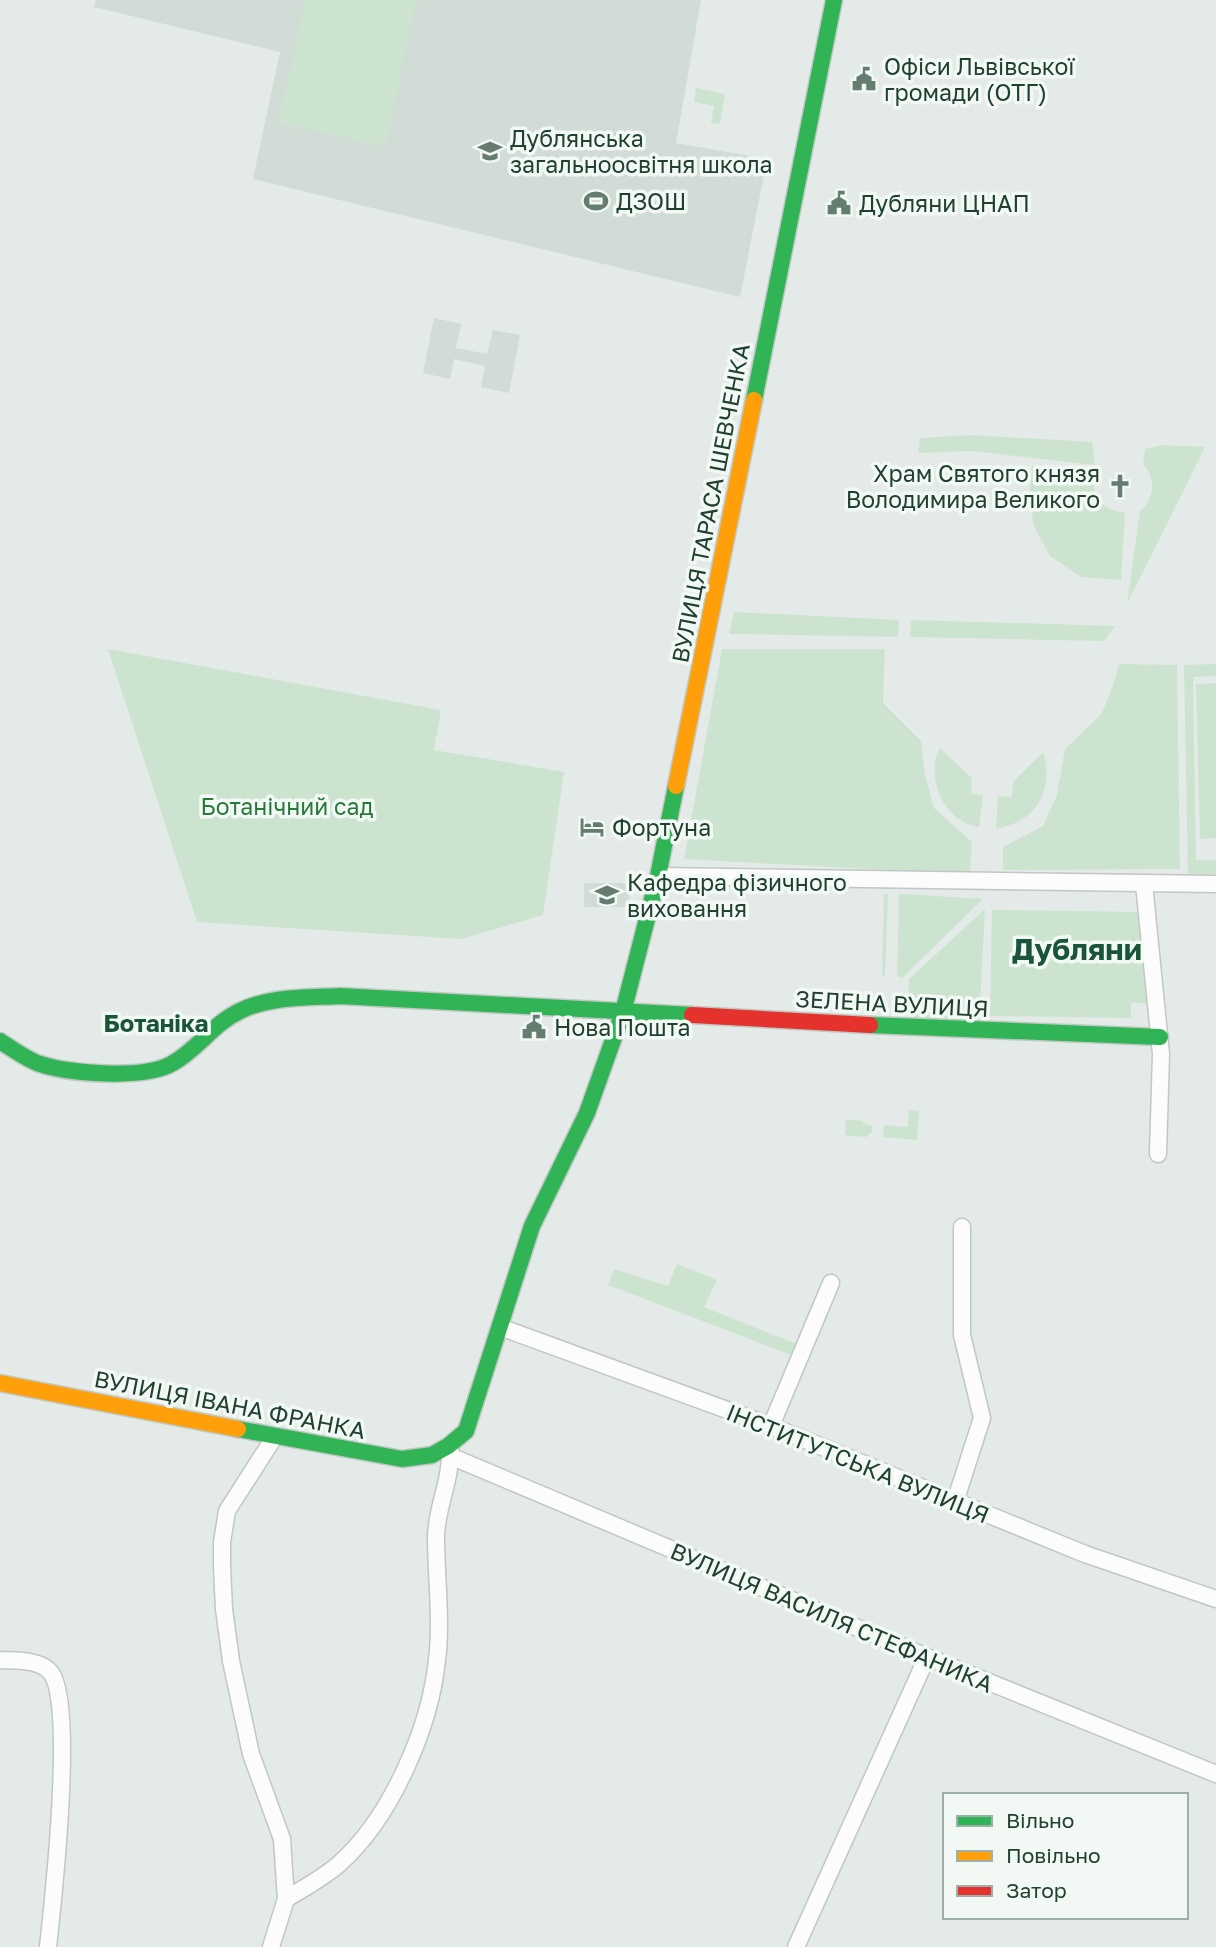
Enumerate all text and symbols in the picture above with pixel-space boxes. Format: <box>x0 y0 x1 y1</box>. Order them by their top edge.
place label: Офіси Львівської громади (ОТГ) <box>884 52 1075 106</box>
public building icon: Офіси Львівської громади (ОТГ) <box>850 65 878 93</box>
place label: Дублянська загальноосвітня школа <box>510 124 773 178</box>
school or university icon: Дублянська загальноосвітня школа <box>476 137 504 165</box>
sports icon: ДЗОШ <box>582 187 610 215</box>
place label: ДЗОШ <box>616 187 686 215</box>
public building icon: Дубляни ЦНАП <box>825 189 853 217</box>
place label: Дубляни ЦНАП <box>859 189 1030 217</box>
street label: ВУЛИЦЯ ТАРАСА ШЕВЧЕНКА <box>665 341 755 665</box>
place label: Храм Святого князя Володимира Великого <box>846 459 1100 513</box>
church icon: Храм Святого князя Володимира Великого <box>1106 472 1134 500</box>
park label: Ботанічний сад <box>201 792 374 820</box>
hotel icon: Фортуна <box>578 813 606 841</box>
place label: Фортуна <box>612 813 711 841</box>
place label: Кафедра фізичного виховання <box>627 868 847 922</box>
school or university icon: Кафедра фізичного виховання <box>593 881 621 909</box>
district label: Дубляни <box>1012 931 1142 967</box>
street label: ЗЕЛЕНА ВУЛИЦЯ <box>794 984 990 1022</box>
district label: Ботаніка <box>103 1008 209 1037</box>
public building icon: Нова Пошта <box>520 1013 548 1041</box>
place label: Нова Пошта <box>554 1013 691 1041</box>
street label: ВУЛИЦЯ ІВАНА ФРАНКА <box>92 1364 368 1444</box>
street label: ІНСТИТУТСЬКА ВУЛИЦЯ <box>723 1397 993 1529</box>
street label: ВУЛИЦЯ ВАСИЛЯ СТЕФАНИКА <box>666 1536 998 1698</box>
legend <box>943 1793 1188 1919</box>
text: Вільно <box>1006 1807 1074 1833</box>
text: Повільно <box>1006 1842 1101 1868</box>
text: Затор <box>1006 1877 1067 1903</box>

